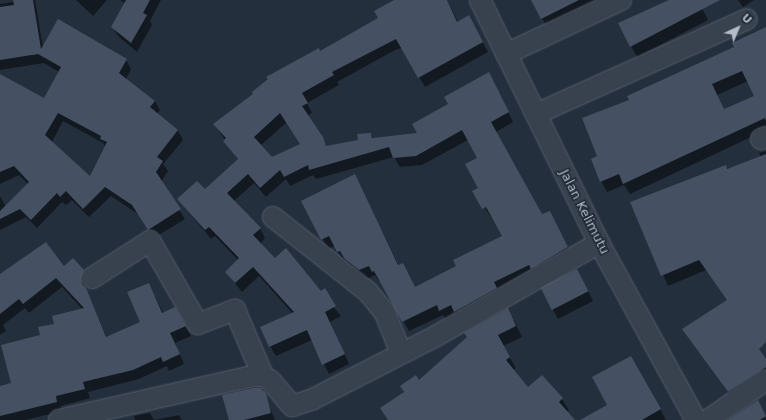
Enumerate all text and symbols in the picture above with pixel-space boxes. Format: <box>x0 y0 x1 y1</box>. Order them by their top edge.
north arrow <box>718 8 758 48</box>
text: U <box>739 11 754 27</box>
street label: Jalan Kelimutu <box>556 167 612 257</box>

